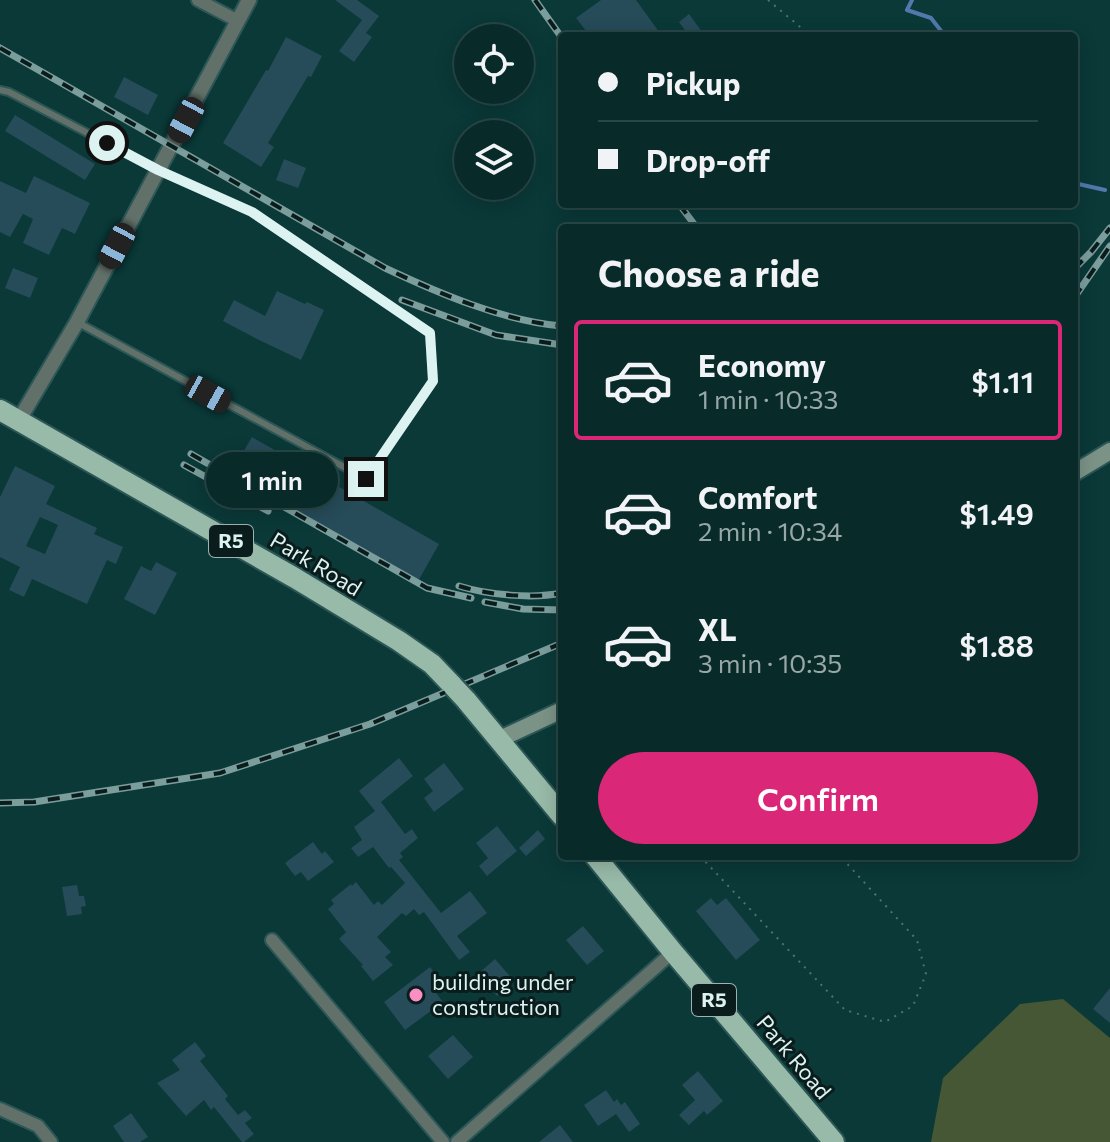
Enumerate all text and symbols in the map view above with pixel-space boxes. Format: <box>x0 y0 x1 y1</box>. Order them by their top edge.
map controls <box>454 24 534 200</box>
button: locate <box>454 24 534 104</box>
text: Pickup <box>646 64 740 101</box>
car <box>164 93 208 147</box>
button: layers <box>454 120 534 200</box>
route start <box>89 125 125 161</box>
text: Drop-off <box>646 141 770 178</box>
car <box>95 219 139 273</box>
text: Choose a ride <box>598 250 819 294</box>
icon: car <box>602 344 674 416</box>
text: Economy <box>698 346 826 383</box>
text: $1.11 <box>971 362 1034 399</box>
car <box>181 372 235 416</box>
text: 1 min · 10:33 <box>698 383 838 414</box>
callout: 1 min <box>206 451 338 507</box>
route end <box>348 461 384 497</box>
text: 1 min <box>241 464 303 495</box>
icon: car <box>602 476 674 548</box>
text: Comfort <box>698 478 817 515</box>
text: $1.49 <box>960 494 1034 531</box>
text: 2 min · 10:34 <box>698 515 842 546</box>
road number: R5 <box>209 525 253 557</box>
street label: Park Road <box>266 526 367 601</box>
icon: car <box>602 608 674 680</box>
text: XL <box>698 610 737 647</box>
text: $1.88 <box>959 626 1034 663</box>
text: 3 min · 10:35 <box>698 647 842 678</box>
button: Confirm <box>598 752 1038 844</box>
place label: building under construction <box>432 968 574 1020</box>
road number: R5 <box>692 984 736 1016</box>
marker: building under construction <box>407 986 425 1004</box>
street label: Park Road <box>751 1009 837 1104</box>

